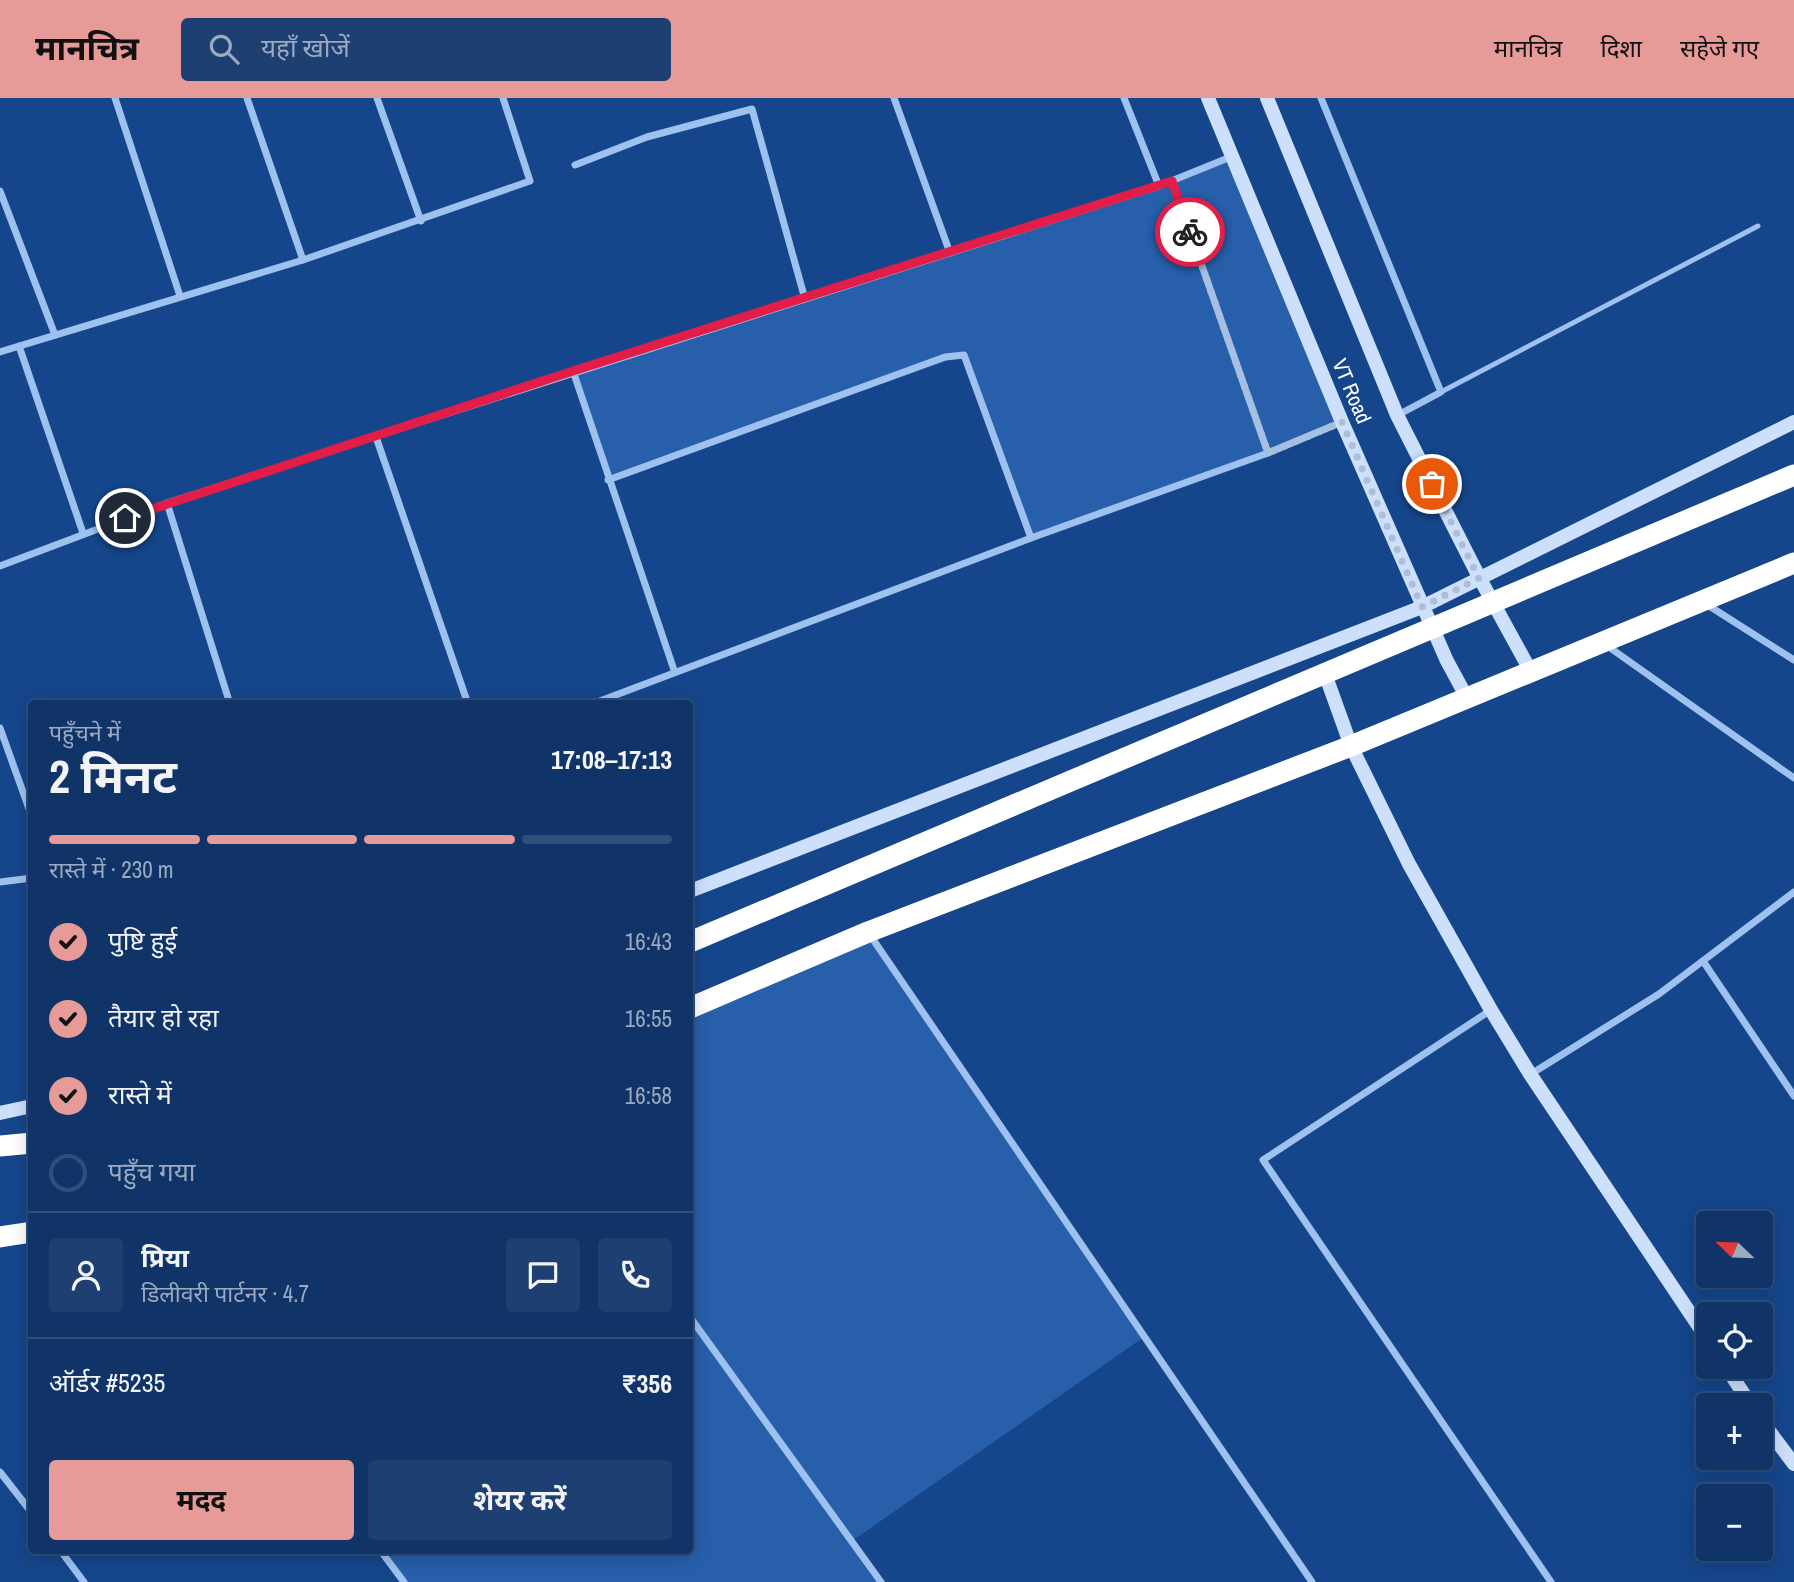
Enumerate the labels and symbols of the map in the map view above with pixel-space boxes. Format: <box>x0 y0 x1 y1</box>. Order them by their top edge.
courier <box>1155 197 1225 267</box>
street label: VT Road <box>1325 354 1379 428</box>
pin <box>1402 454 1462 514</box>
pin <box>95 488 155 548</box>
north arrow <box>1696 1211 1773 1288</box>

